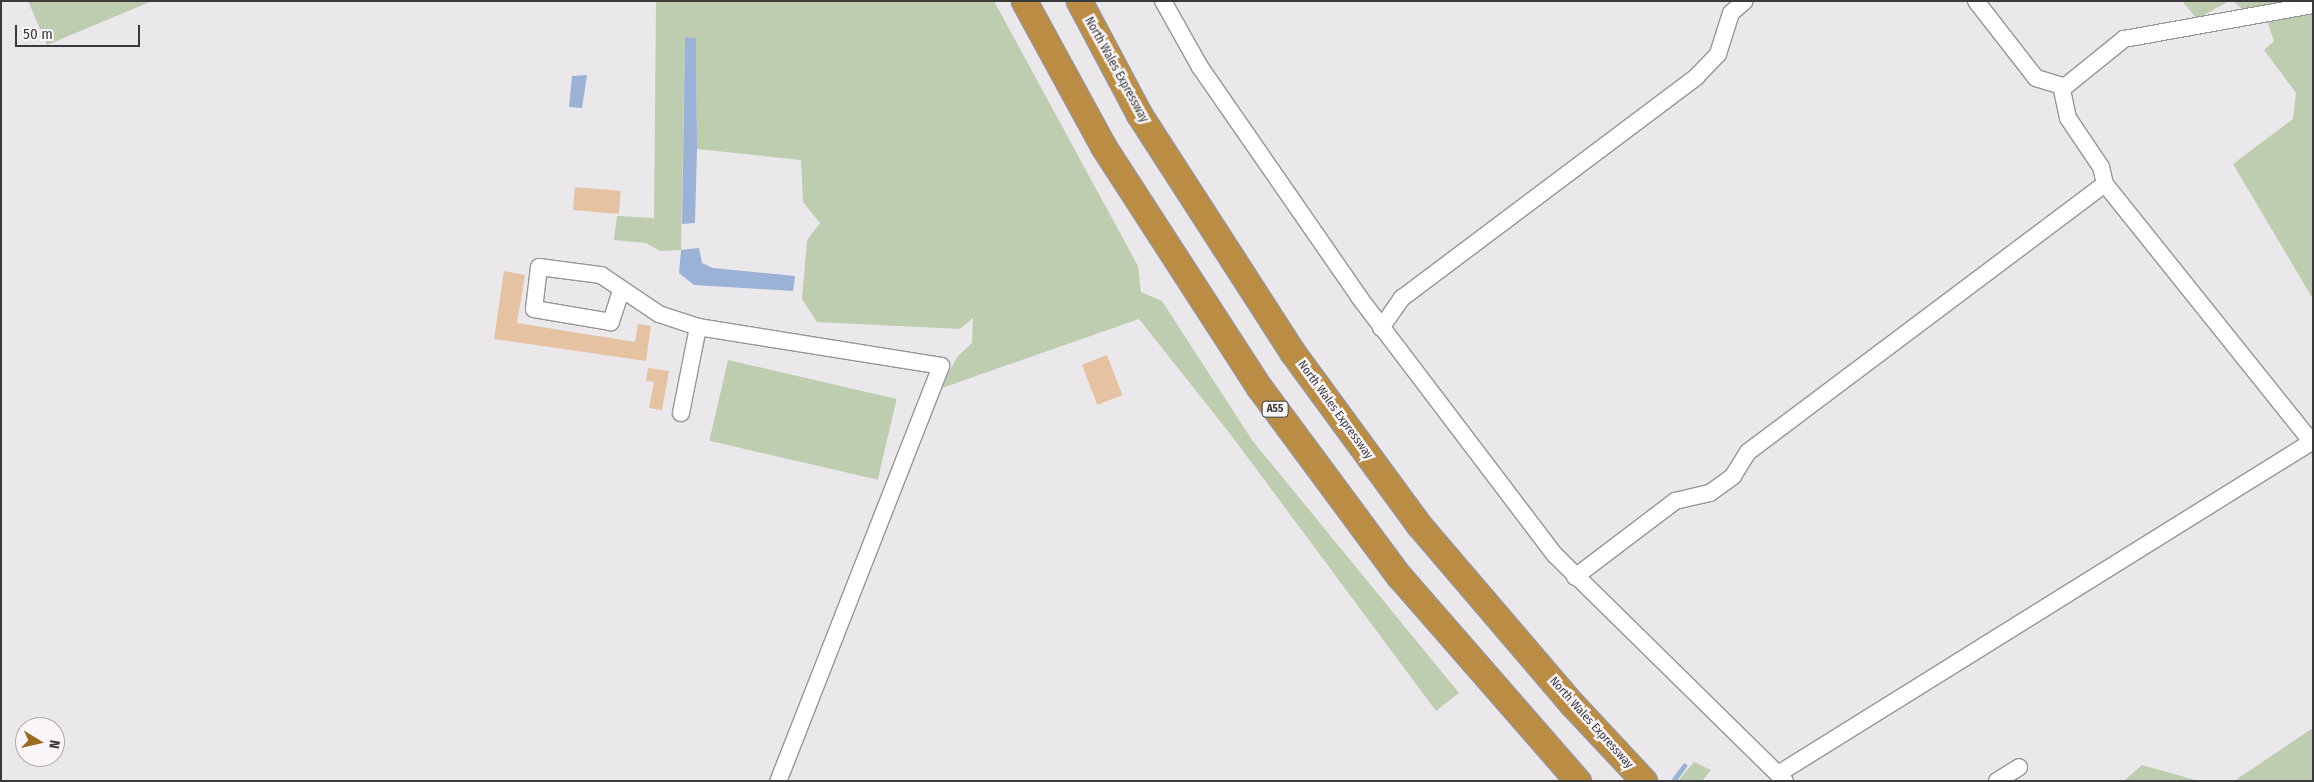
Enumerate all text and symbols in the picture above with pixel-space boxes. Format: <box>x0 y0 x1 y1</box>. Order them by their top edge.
scale bar <box>18 15 142 47</box>
street label: North Wales Expressway <box>1081 15 1151 125</box>
text: 50 m <box>23 25 53 43</box>
street label: North Wales Expressway <box>1294 358 1376 462</box>
road number: A55 <box>1261 400 1289 418</box>
street label: North Wales Expressway <box>1546 674 1636 772</box>
north arrow <box>15 717 65 767</box>
text: N <box>45 739 63 750</box>

